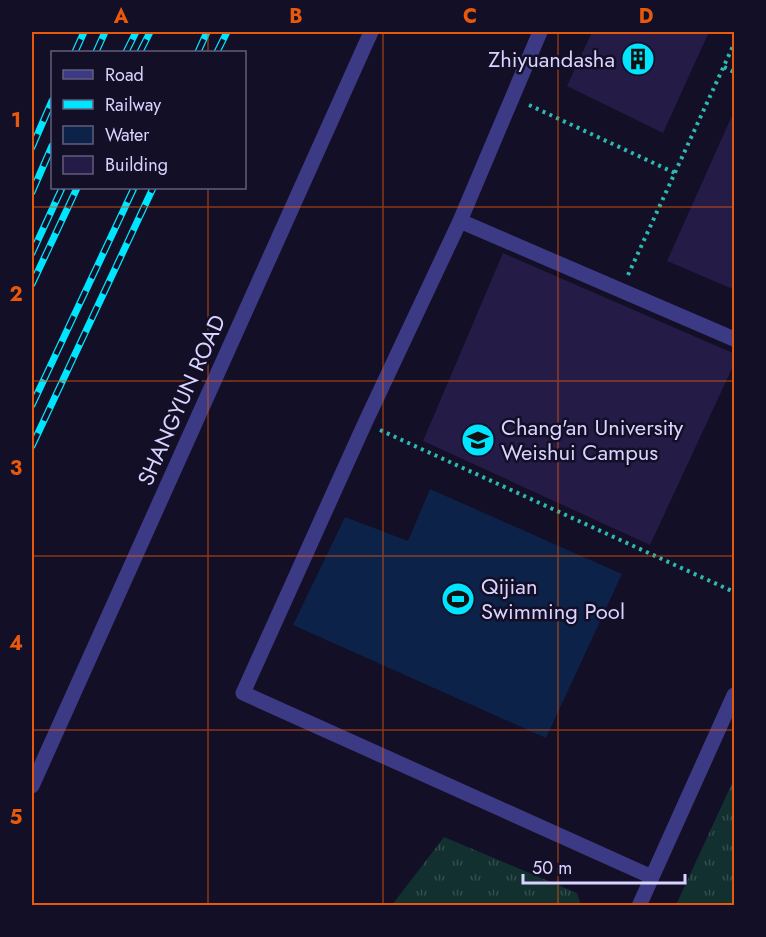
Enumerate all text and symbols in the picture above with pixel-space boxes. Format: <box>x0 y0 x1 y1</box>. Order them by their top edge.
text: A <box>113 2 129 31</box>
text: B <box>289 2 303 31</box>
text: C <box>463 2 477 31</box>
text: D <box>639 2 653 31</box>
building icon: Zhiyuandasha <box>620 41 656 77</box>
place label: Zhiyuandasha <box>488 43 615 75</box>
legend <box>51 51 246 189</box>
text: Road <box>105 62 144 88</box>
text: Railway <box>105 92 161 118</box>
text: 1 <box>11 106 21 135</box>
text: Water <box>105 122 150 148</box>
text: Building <box>105 152 168 178</box>
text: 2 <box>9 280 23 309</box>
street label: SHANGYUN ROAD <box>129 309 233 491</box>
place label: Chang'an University Weishui Campus <box>501 411 684 468</box>
school or university icon: Chang'an University Weishui Campus <box>460 422 496 458</box>
text: 3 <box>10 454 22 483</box>
place label: Qijian Swimming Pool <box>481 570 625 627</box>
sports icon: Qijian Swimming Pool <box>440 581 476 617</box>
text: 4 <box>9 629 23 658</box>
text: 5 <box>10 803 23 832</box>
scale bar <box>523 847 685 885</box>
text: 50 m <box>532 855 572 881</box>

